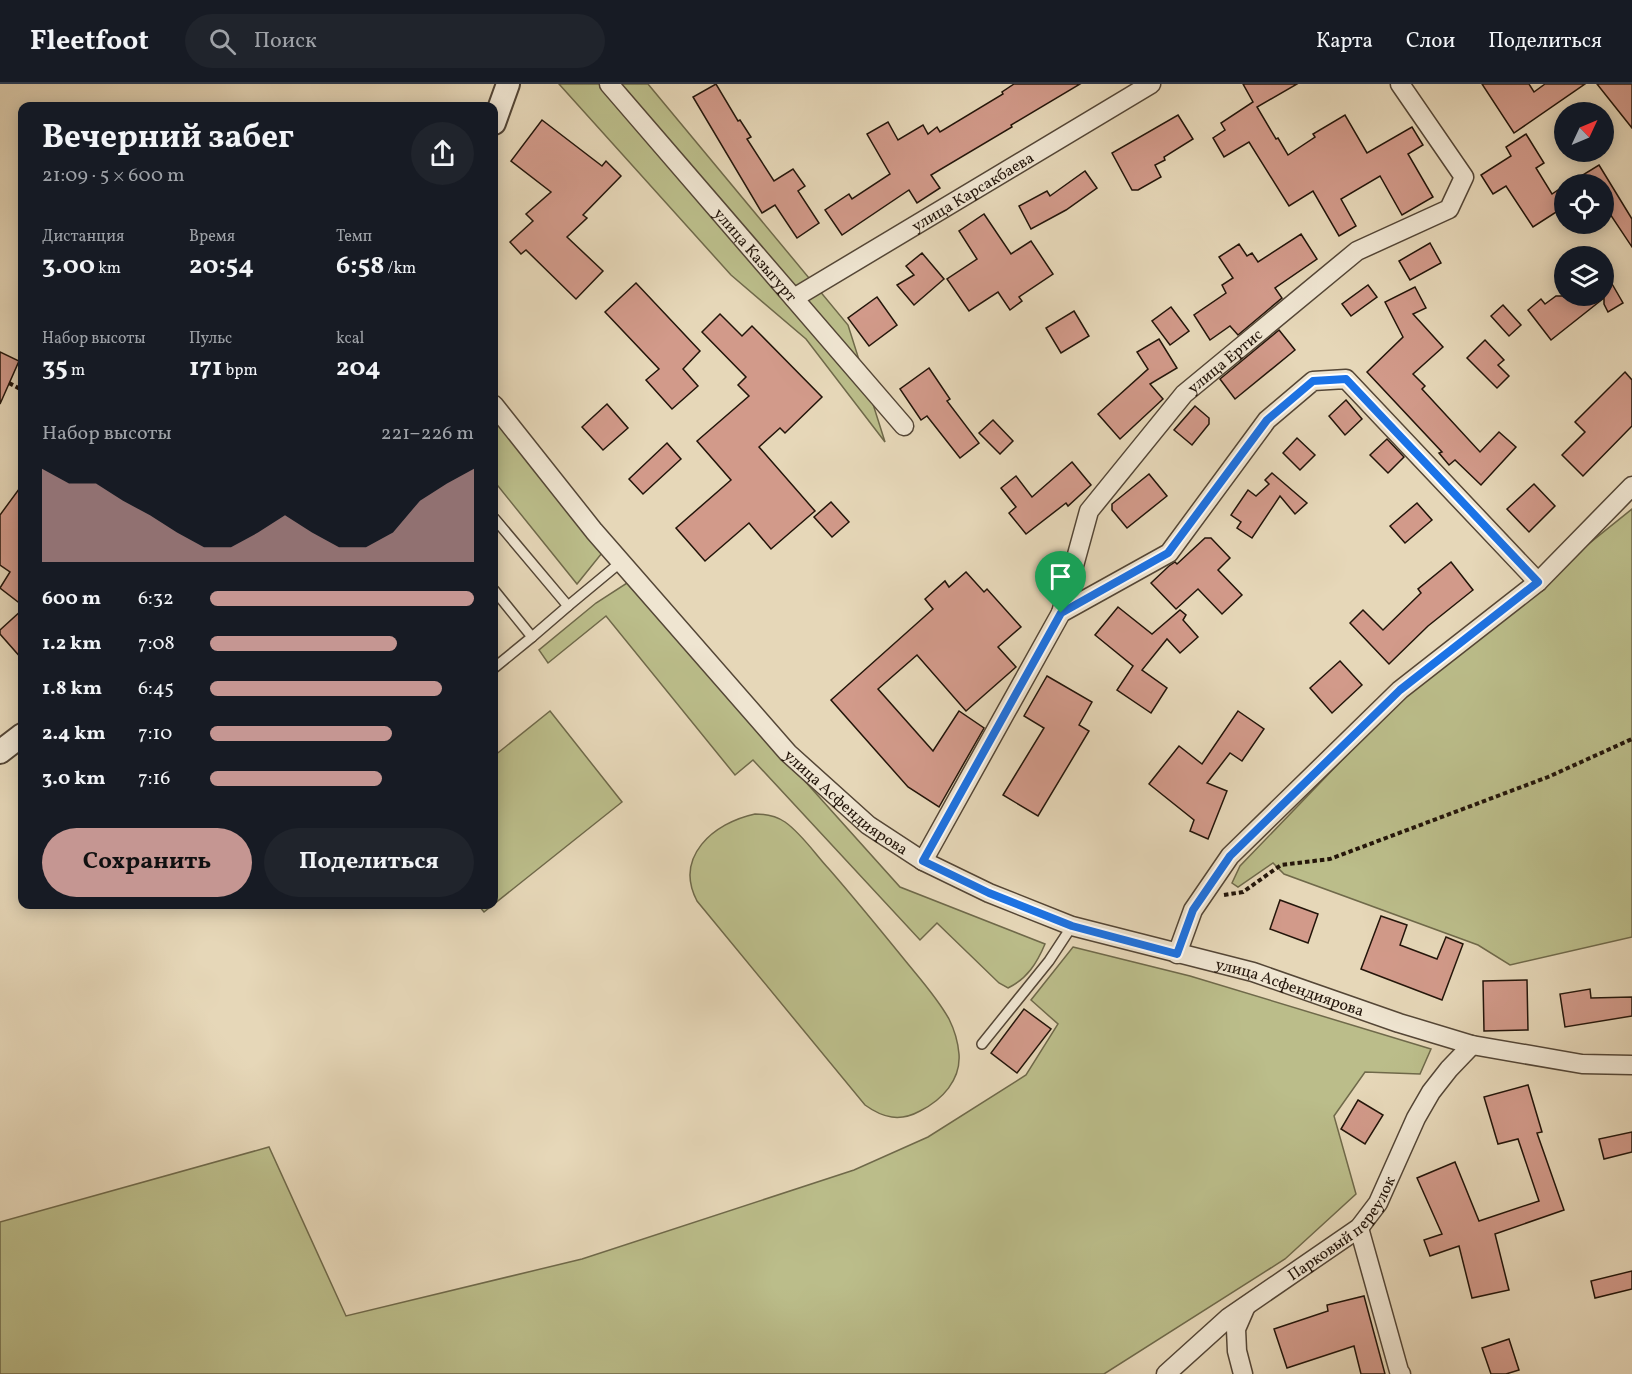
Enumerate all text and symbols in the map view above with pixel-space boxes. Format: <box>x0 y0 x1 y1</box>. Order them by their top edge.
search box <box>185 14 605 68</box>
text: Fleetfoot <box>30 22 149 61</box>
icon: search <box>206 25 239 58</box>
text: Поиск <box>254 26 317 57</box>
text: Карта <box>1316 27 1373 56</box>
text: Слои <box>1406 27 1455 56</box>
text: Поделиться <box>1488 27 1602 56</box>
north arrow <box>1554 102 1614 162</box>
map controls <box>1554 102 1614 306</box>
text: Вечерний забег <box>42 116 294 162</box>
button: share <box>411 122 474 185</box>
street label: улица Карсакбаева <box>908 148 1039 238</box>
text: 21:09 · 5 × 600 m <box>42 162 185 190</box>
button: locate <box>1554 174 1614 234</box>
street label: улица Казыгурт <box>708 204 801 307</box>
text: Дистанция <box>42 226 124 248</box>
text: Время <box>189 226 235 248</box>
text: Темп <box>336 226 372 248</box>
button: layers <box>1554 246 1614 306</box>
text: 3.00 <box>42 248 95 284</box>
text: 20:54 <box>189 248 254 284</box>
text: 6:58 <box>336 248 384 284</box>
text: km <box>95 258 121 280</box>
text: /km <box>384 258 416 280</box>
street label: улица Ертис <box>1184 324 1268 400</box>
text: Набор высоты <box>42 328 146 350</box>
text: Пульс <box>189 328 232 350</box>
text: kcal <box>336 328 364 350</box>
text: 35 <box>42 350 68 386</box>
text: 171 <box>189 350 222 386</box>
text: 204 <box>336 350 381 386</box>
text: m <box>68 360 85 382</box>
text: bpm <box>222 360 258 382</box>
text: Набор высоты <box>42 420 172 448</box>
text: 221–226 m <box>381 420 474 448</box>
pin <box>1035 551 1086 613</box>
icon: arrive <box>1044 560 1077 593</box>
text: 600 m <box>42 585 101 613</box>
text: 6:32 <box>138 585 174 613</box>
text: 1.2 km <box>42 630 102 658</box>
text: 7:08 <box>138 630 175 658</box>
text: 1.8 km <box>42 675 102 703</box>
text: 6:45 <box>138 675 174 703</box>
text: 2.4 km <box>42 720 106 748</box>
text: 7:10 <box>138 720 172 748</box>
street label: улица Асфендиярова <box>778 745 912 861</box>
text: 3.0 km <box>42 765 106 793</box>
text: 7:16 <box>138 765 170 793</box>
button: Сохранить <box>42 828 252 897</box>
button: Поделиться <box>264 828 474 897</box>
street label: улица Асфендиярова <box>1213 954 1367 1023</box>
street label: Парковый переулок <box>1284 1173 1402 1287</box>

